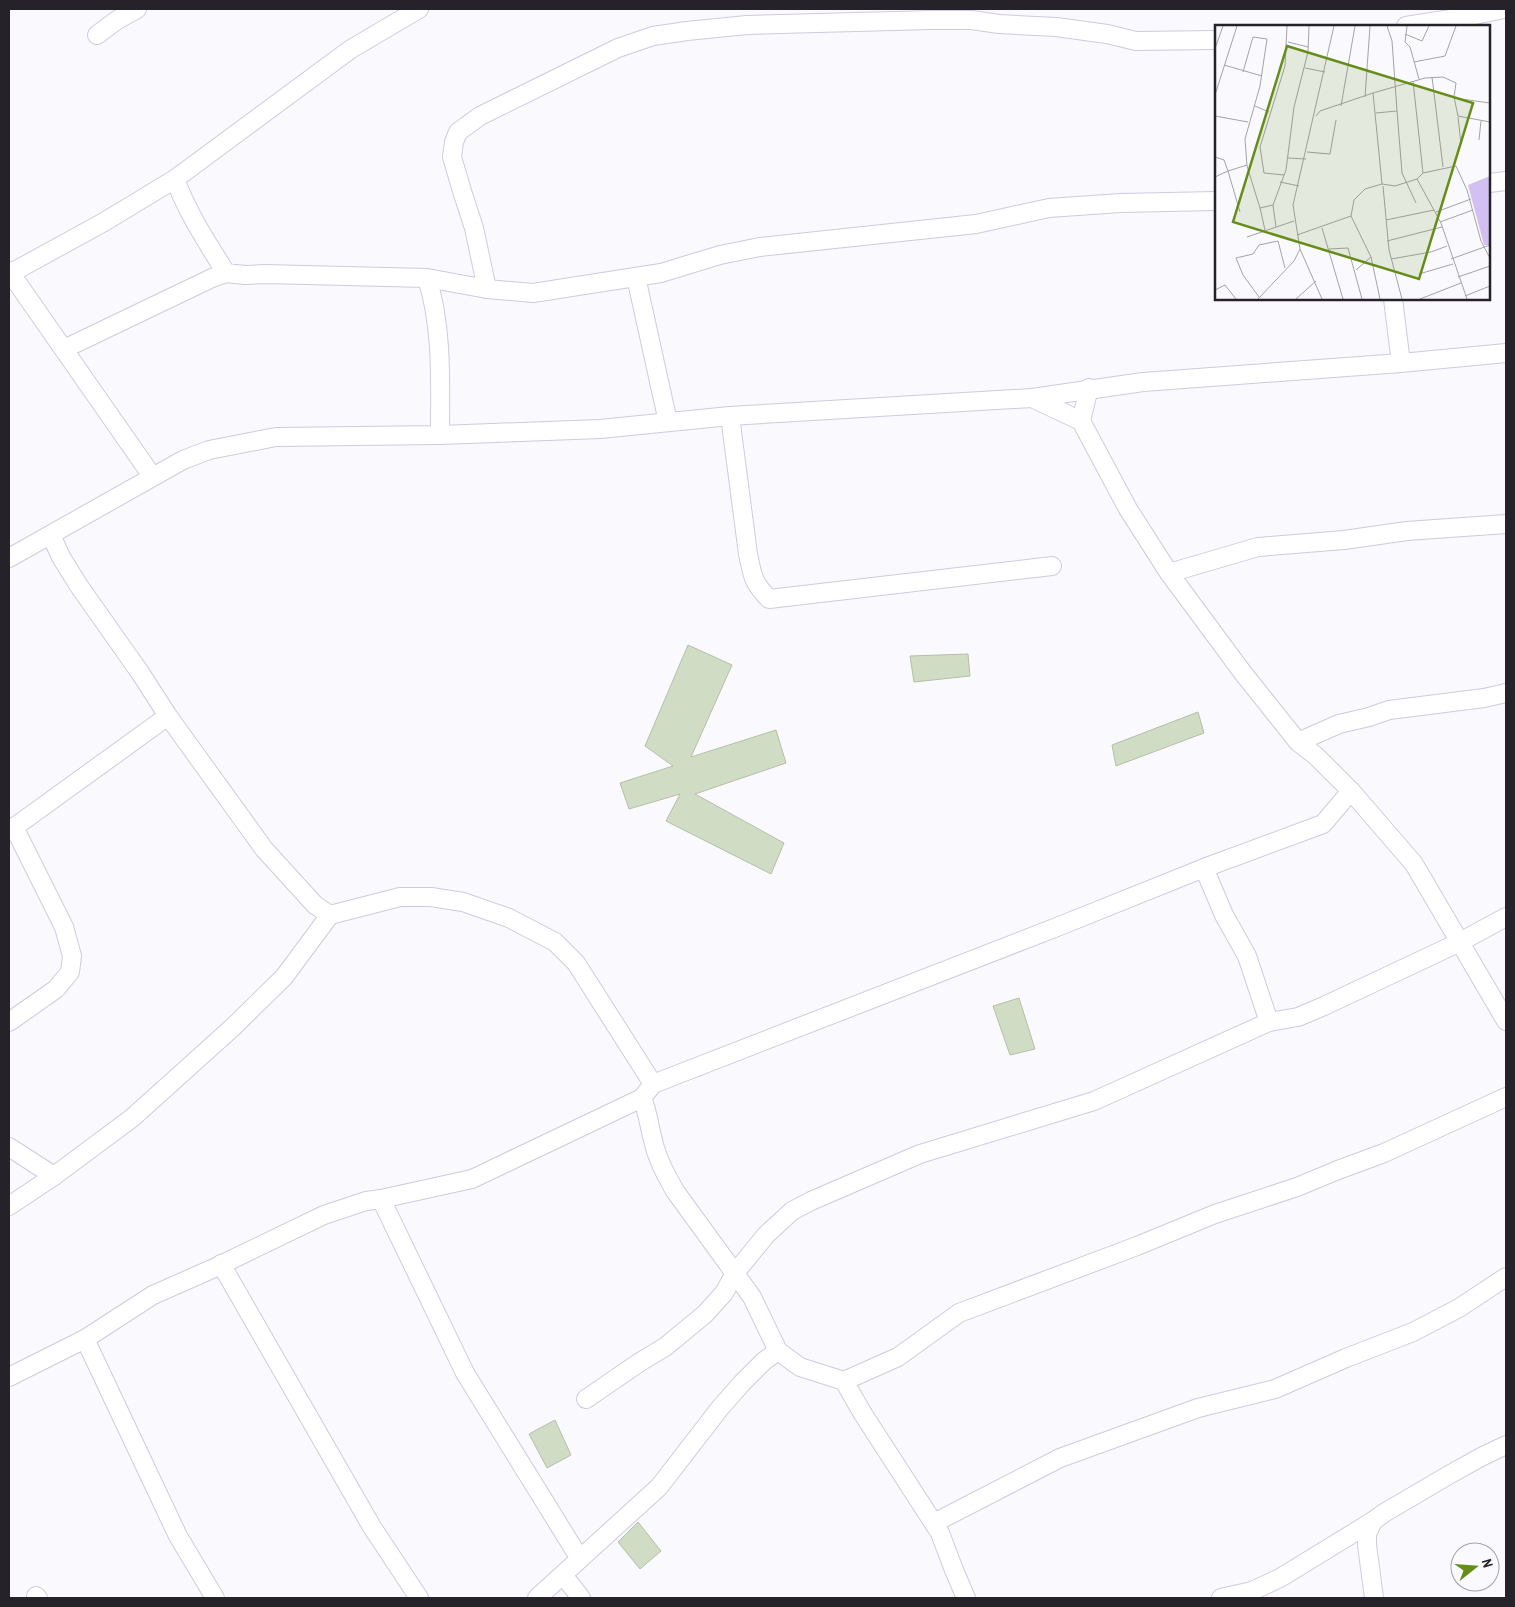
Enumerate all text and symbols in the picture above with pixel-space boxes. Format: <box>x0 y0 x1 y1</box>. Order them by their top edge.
inset map <box>1215 25 1490 300</box>
north arrow <box>1450 1542 1500 1592</box>
text: N <box>1478 1557 1497 1570</box>

